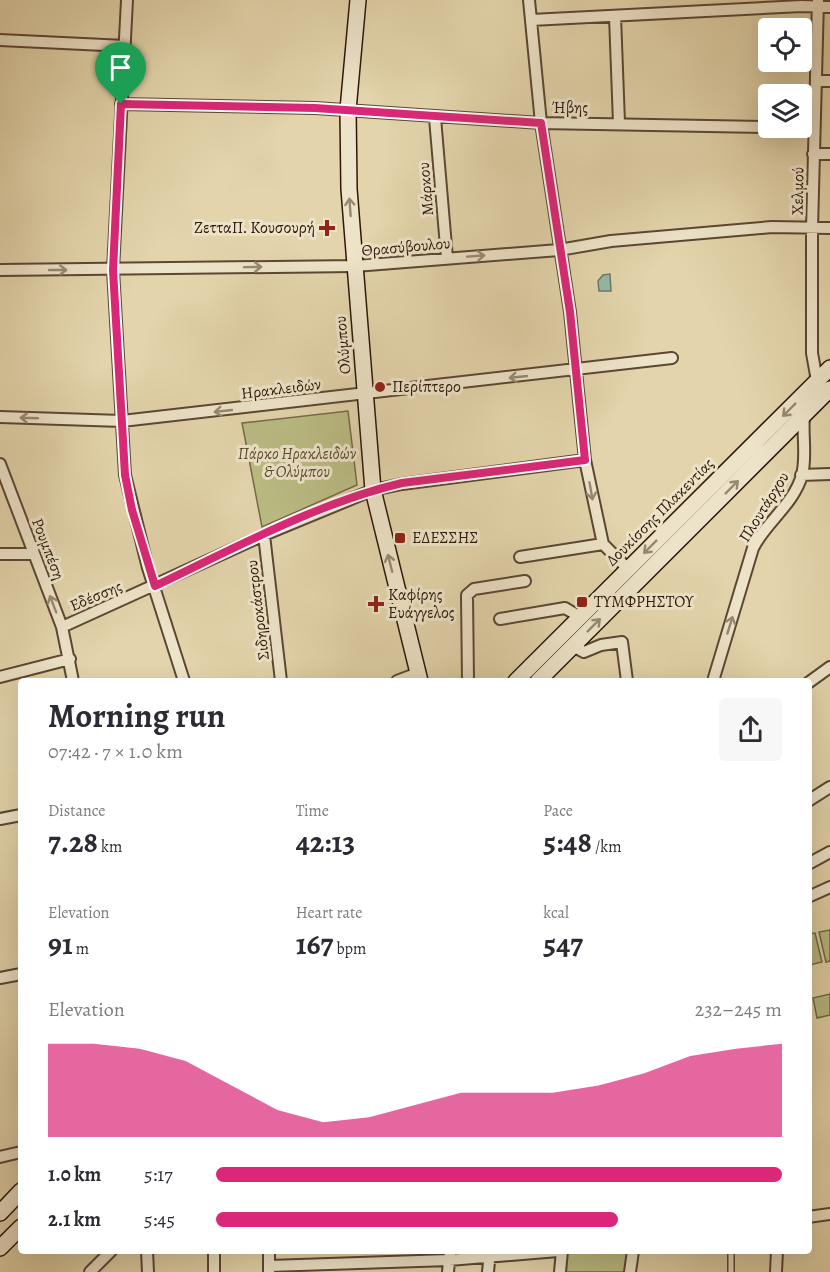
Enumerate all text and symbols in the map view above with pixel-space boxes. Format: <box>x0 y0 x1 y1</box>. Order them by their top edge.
map controls <box>758 18 812 138</box>
button: locate <box>758 18 812 72</box>
pin <box>95 42 146 104</box>
icon: arrive <box>104 51 137 84</box>
button: layers <box>758 84 812 138</box>
street label: Ήβης <box>552 97 588 119</box>
street label: Μάρκου <box>413 161 439 217</box>
street label: Χελμού <box>787 167 809 215</box>
one-way arrow <box>344 198 355 218</box>
place label: ΖετταΠ. Κουσουρή <box>194 217 315 239</box>
marker: ΖετταΠ. Κουσουρή <box>320 221 334 235</box>
street label: Θρασύβουλου <box>361 232 451 262</box>
one-way arrow <box>465 250 485 261</box>
one-way arrow <box>243 262 263 273</box>
one-way arrow <box>48 264 68 276</box>
street label: Ολύμπου <box>329 315 357 375</box>
one-way arrow <box>509 371 528 382</box>
street label: Ηρακλειδών <box>240 373 323 405</box>
place label: Περίπτερο <box>392 376 461 398</box>
marker: Περίπτερο <box>373 380 387 394</box>
one-way arrow <box>781 402 796 417</box>
one-way arrow <box>214 406 234 417</box>
one-way arrow <box>19 412 39 423</box>
park label: Πάρκο Ηρακλειδών & Ολύμπου <box>238 443 357 483</box>
street label: Δουκίσσης Πλακεντίας <box>601 453 719 571</box>
street label: Πλουτάρχου <box>734 467 794 547</box>
one-way arrow <box>586 480 597 500</box>
one-way arrow <box>724 480 739 495</box>
street label: Ρουμπέση <box>26 515 70 583</box>
place label: ΕΔΕΣΣΗΣ <box>412 527 478 549</box>
marker: ΕΔΕΣΣΗΣ <box>393 531 407 545</box>
one-way arrow <box>643 540 658 555</box>
one-way arrow <box>383 554 395 573</box>
street label: Σιδηροκάστρου <box>241 559 275 661</box>
street label: Εδέσσης <box>66 575 126 617</box>
place label: Καφίρης Ευάγγελος <box>388 584 455 624</box>
place label: ΤΥΜΦΡΗΣΤΟΥ <box>594 591 695 613</box>
marker: ΤΥΜΦΡΗΣΤΟΥ <box>575 595 589 609</box>
one-way arrow <box>47 596 58 614</box>
marker: Καφίρης Ευάγγελος <box>369 597 383 611</box>
one-way arrow <box>725 616 736 635</box>
one-way arrow <box>587 617 601 632</box>
text: Morning run <box>48 693 225 738</box>
button: share <box>719 698 782 761</box>
text: 07:42 · 7 × 1.0 km <box>48 738 183 765</box>
text: Distance <box>48 800 105 822</box>
text: Time <box>296 800 329 822</box>
text: Pace <box>543 800 573 822</box>
text: 7.28 <box>48 822 98 862</box>
text: 42:13 <box>296 822 355 862</box>
text: 5:48 <box>543 822 592 862</box>
text: km <box>98 836 122 858</box>
text: /km <box>592 836 621 858</box>
text: Elevation <box>48 902 109 924</box>
text: Heart rate <box>296 902 362 924</box>
text: kcal <box>543 902 569 924</box>
text: 91 <box>48 924 73 964</box>
text: 167 <box>296 924 333 964</box>
text: 547 <box>543 924 583 964</box>
text: m <box>73 938 89 960</box>
text: bpm <box>333 938 366 960</box>
text: Elevation <box>48 996 125 1023</box>
text: 232–245 m <box>695 996 782 1023</box>
text: 1.0 km <box>48 1161 101 1188</box>
text: 5:17 <box>144 1161 173 1188</box>
text: 2.1 km <box>48 1206 101 1233</box>
text: 5:45 <box>144 1206 175 1233</box>

